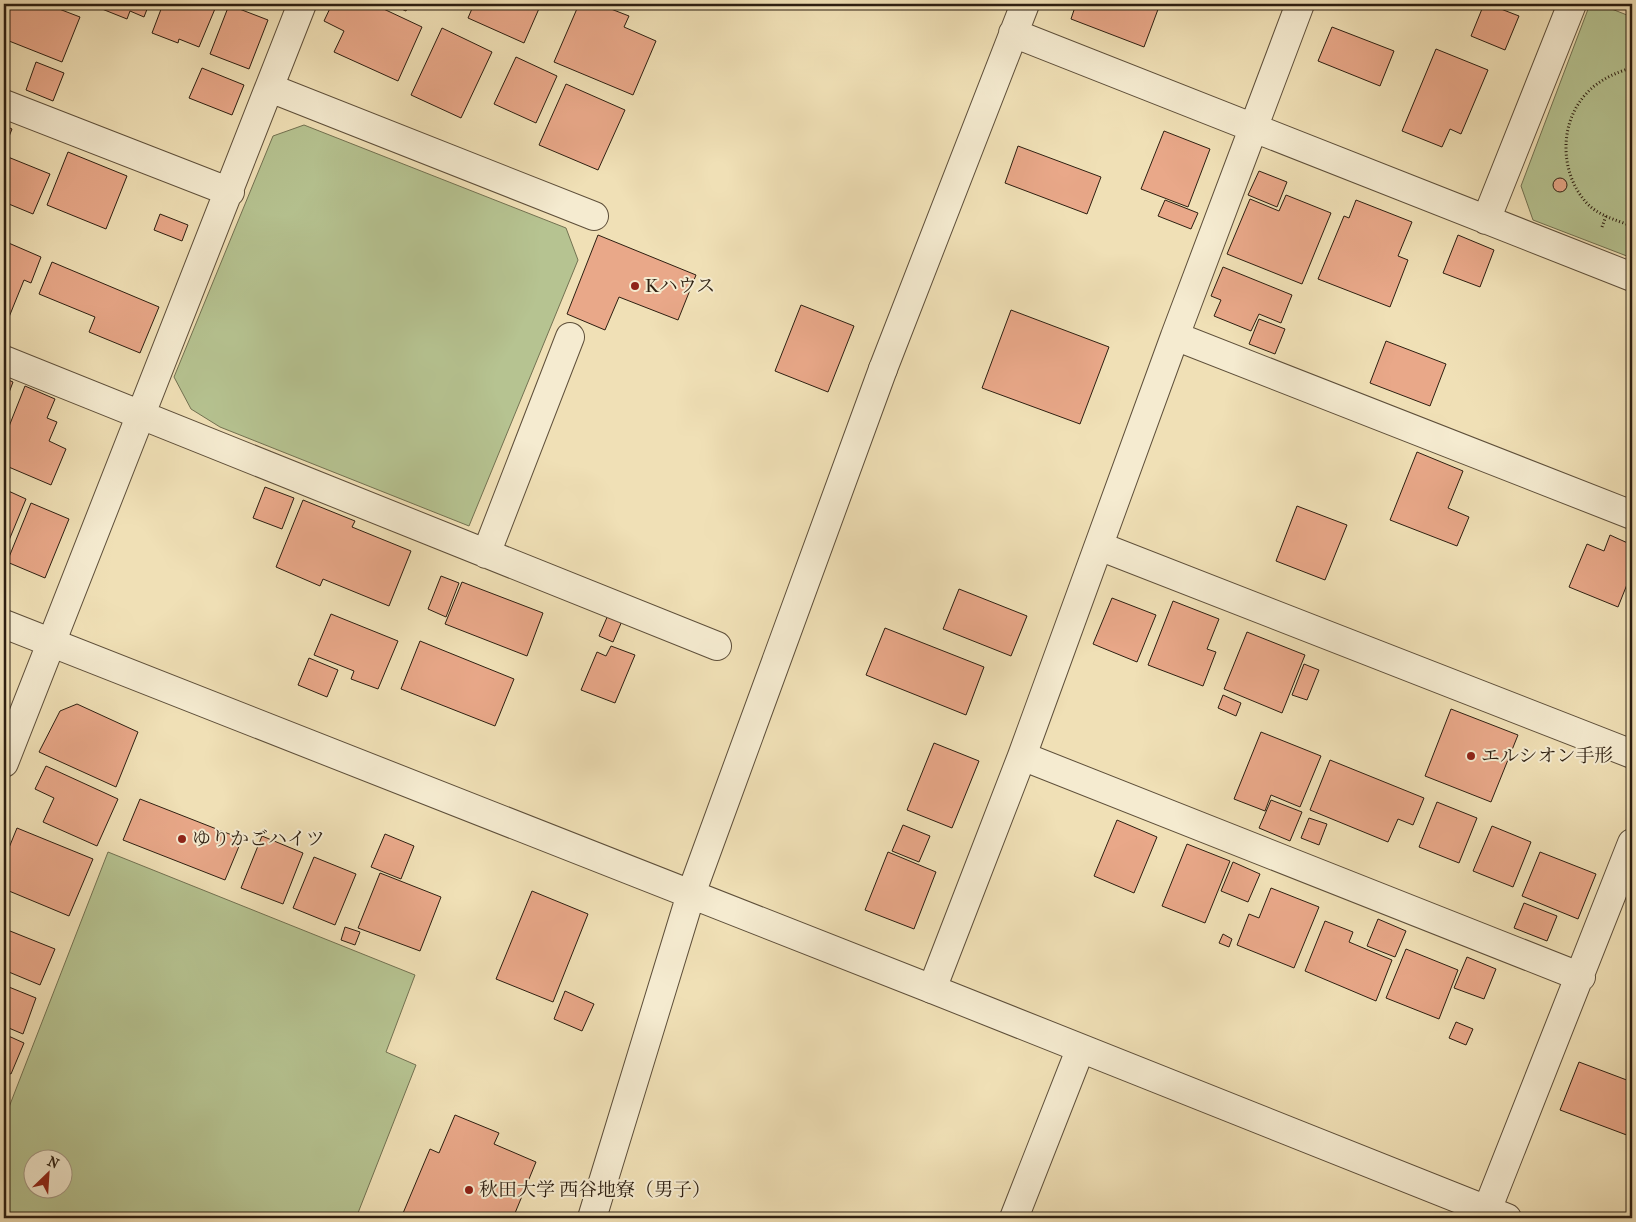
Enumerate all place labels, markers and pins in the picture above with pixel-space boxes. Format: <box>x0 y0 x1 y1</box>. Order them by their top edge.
place label: Kハウス <box>645 275 715 297</box>
marker: Kハウス <box>629 280 641 292</box>
place label: エルシオン手形 <box>1481 745 1614 767</box>
marker: エルシオン手形 <box>1465 750 1477 762</box>
place label: ゆりかごハイツ <box>192 828 325 850</box>
marker: ゆりかごハイツ <box>176 833 188 845</box>
place label: 秋田大学 西谷地寮（男子） <box>479 1179 711 1201</box>
marker: 秋田大学 西谷地寮（男子） <box>463 1184 475 1196</box>

